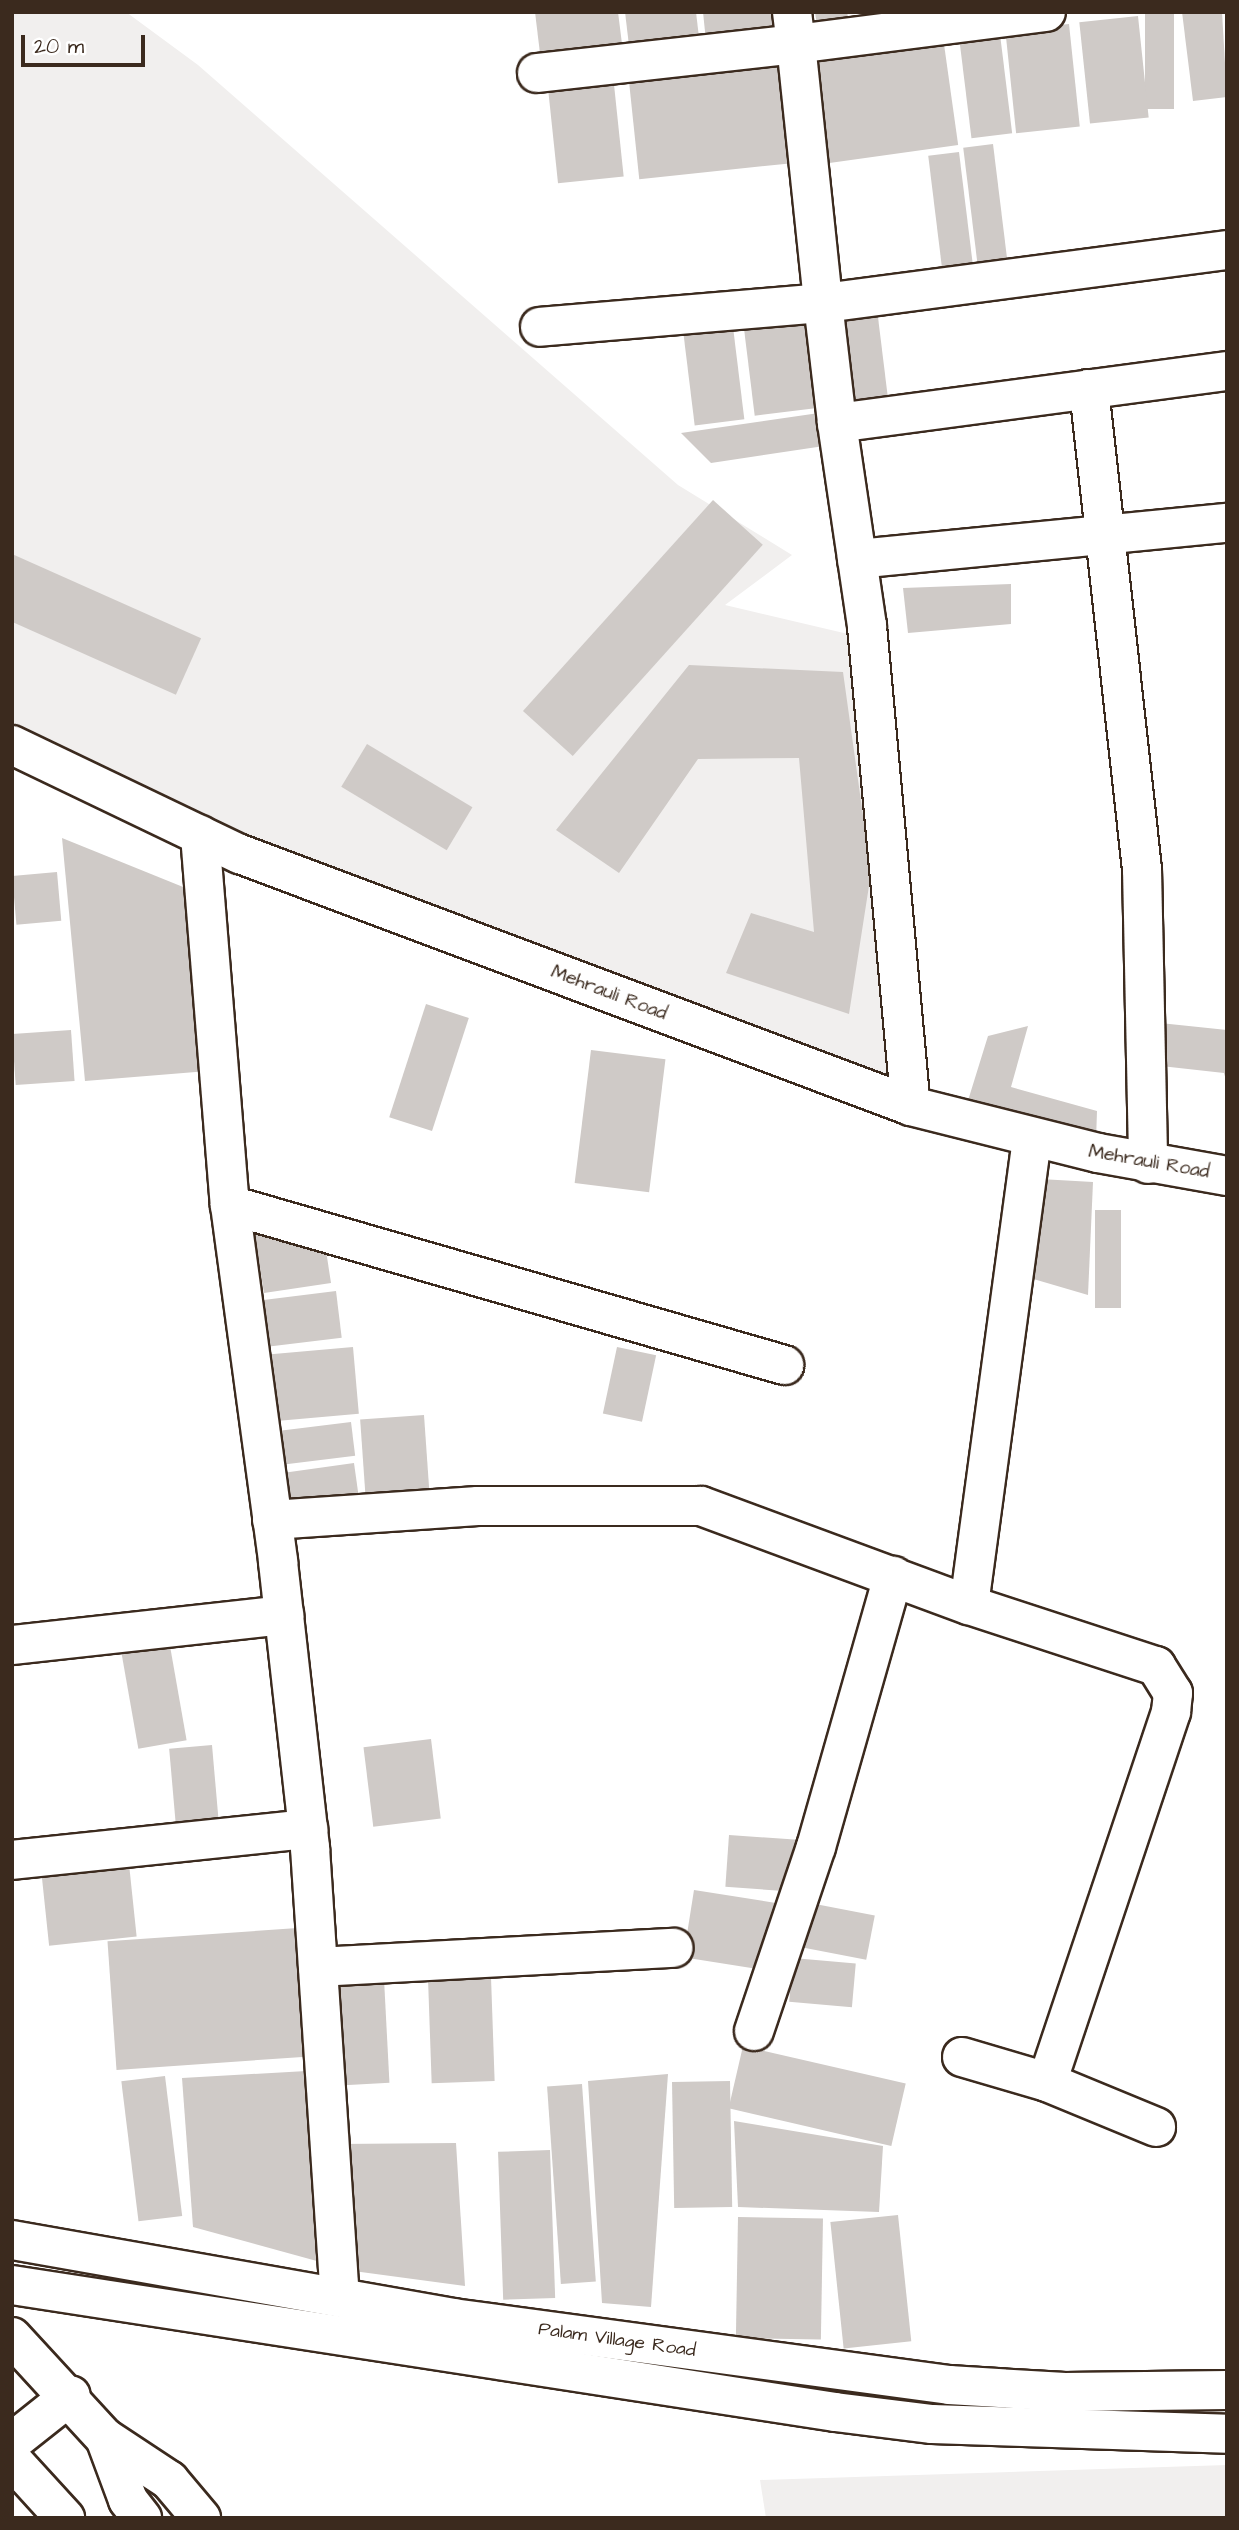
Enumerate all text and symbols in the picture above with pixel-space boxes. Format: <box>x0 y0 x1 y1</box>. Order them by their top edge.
scale bar <box>24 21 149 65</box>
text: 20 m <box>34 32 84 61</box>
street label: Mehrauli Road <box>548 960 670 1026</box>
street label: Mehrauli Road <box>1087 1140 1211 1184</box>
street label: Palam Village Road <box>537 2318 697 2362</box>

